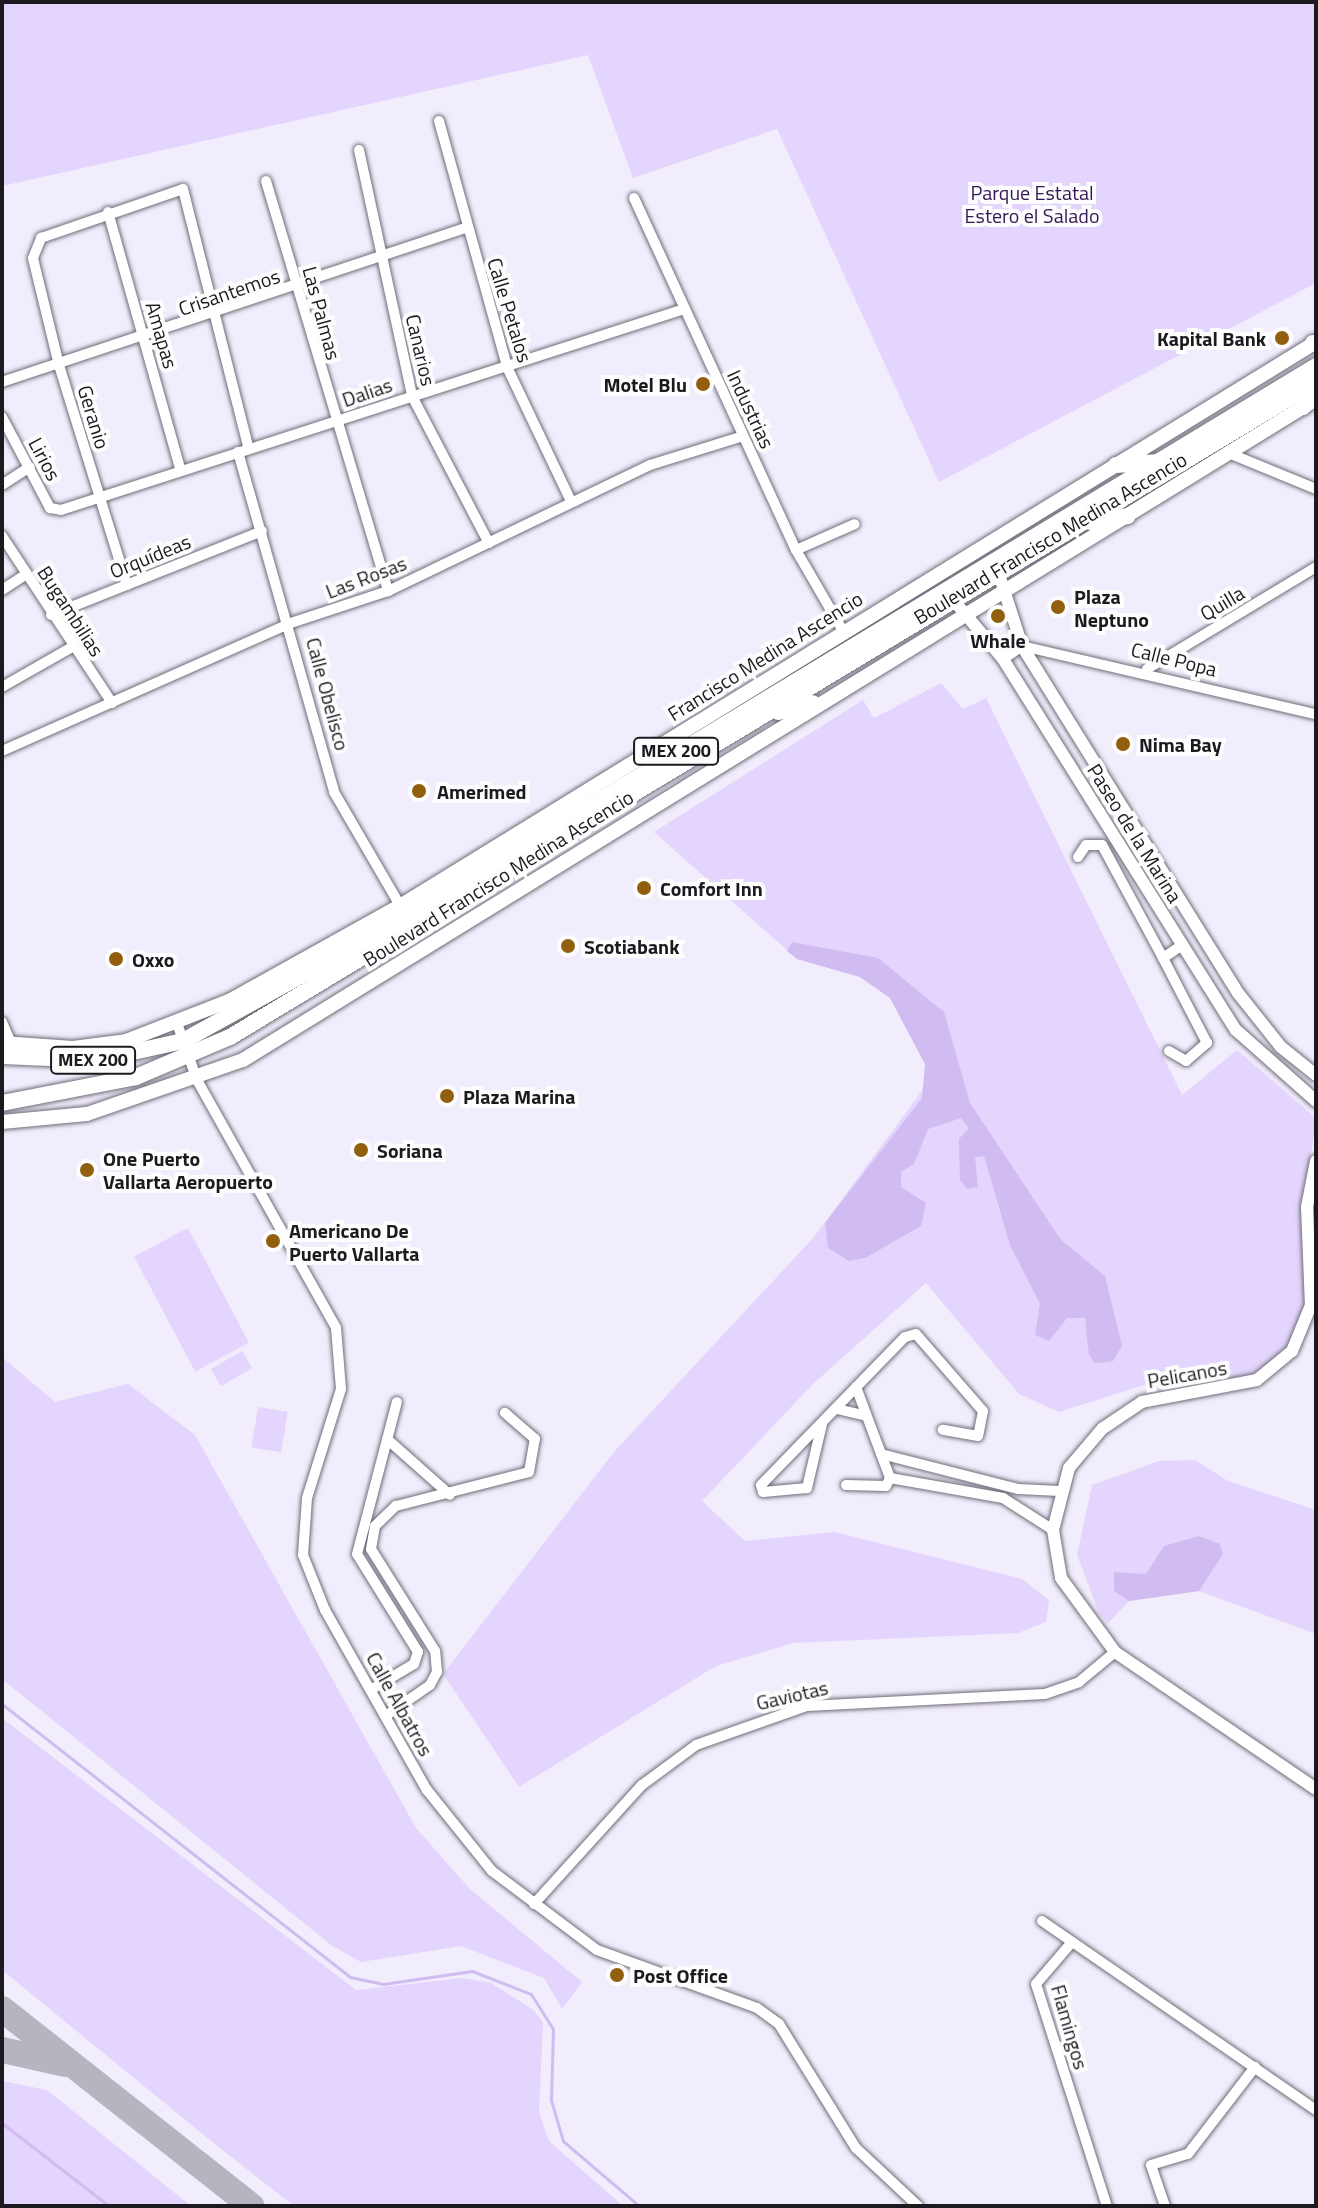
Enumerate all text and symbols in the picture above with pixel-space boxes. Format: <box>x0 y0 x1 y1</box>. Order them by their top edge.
park label: Parque Estatal Estero el Salado <box>965 181 1099 228</box>
street label: Calle Petalos <box>483 255 537 365</box>
street label: Crisantemos <box>175 263 283 321</box>
street label: Las Palmas <box>298 264 346 362</box>
street label: Amapas <box>141 299 183 371</box>
street label: Canarios <box>401 312 441 388</box>
place label: Kapital Bank <box>1157 326 1266 350</box>
marker: Kapital Bank <box>1273 329 1291 347</box>
street label: Industrias <box>722 366 780 452</box>
street label: Dalias <box>339 372 395 412</box>
place label: Motel Blu <box>603 372 687 396</box>
marker: Motel Blu <box>694 375 712 393</box>
street label: Geranio <box>73 382 115 452</box>
street label: Lirios <box>24 433 66 485</box>
street label: Boulevard Francisco Medina Ascencio <box>909 447 1191 629</box>
street label: Orquídeas <box>106 529 194 583</box>
street label: Las Rosas <box>322 551 410 603</box>
street label: Bugambilias <box>33 561 109 661</box>
street label: Quilla <box>1195 580 1249 626</box>
place label: Plaza Neptuno <box>1074 584 1149 631</box>
street label: Francisco Medina Ascencio <box>663 586 867 726</box>
marker: Plaza Neptuno <box>1049 598 1067 616</box>
marker: Whale <box>989 607 1007 625</box>
place label: Whale <box>970 628 1026 652</box>
street label: Calle Obelisco <box>301 635 355 753</box>
street label: Calle Popa <box>1129 637 1219 681</box>
place label: Nima Bay <box>1139 732 1222 756</box>
marker: Nima Bay <box>1114 735 1132 753</box>
road number: MEX 200 <box>632 737 720 765</box>
street label: Paseo de la Marina <box>1083 759 1187 907</box>
place label: Amerimed <box>437 779 527 803</box>
marker: Amerimed <box>408 780 430 802</box>
street label: Boulevard Francisco Medina Ascencio <box>358 785 638 971</box>
place label: Comfort Inn <box>660 876 763 900</box>
marker: Comfort Inn <box>635 879 653 897</box>
place label: Scotiabank <box>584 934 679 958</box>
marker: Scotiabank <box>559 937 577 955</box>
place label: Oxxo <box>132 947 174 971</box>
marker: Oxxo <box>107 950 125 968</box>
road number: MEX 200 <box>49 1046 137 1074</box>
place label: Plaza Marina <box>463 1084 575 1108</box>
marker: Plaza Marina <box>438 1087 456 1105</box>
place label: Soriana <box>377 1138 443 1162</box>
marker: Soriana <box>352 1141 370 1159</box>
place label: One Puerto Vallarta Aeropuerto <box>103 1146 273 1193</box>
marker: One Puerto Vallarta Aeropuerto <box>78 1161 96 1179</box>
place label: Americano De Puerto Vallarta <box>289 1218 420 1265</box>
marker: Americano De Puerto Vallarta <box>264 1232 282 1250</box>
street label: Pelicanos <box>1145 1355 1229 1393</box>
street label: Calle Albatros <box>362 1648 438 1760</box>
street label: Gaviotas <box>754 1675 830 1715</box>
place label: Post Office <box>633 1963 728 1987</box>
marker: Post Office <box>608 1966 626 1984</box>
street label: Flamingos <box>1046 1982 1094 2072</box>

